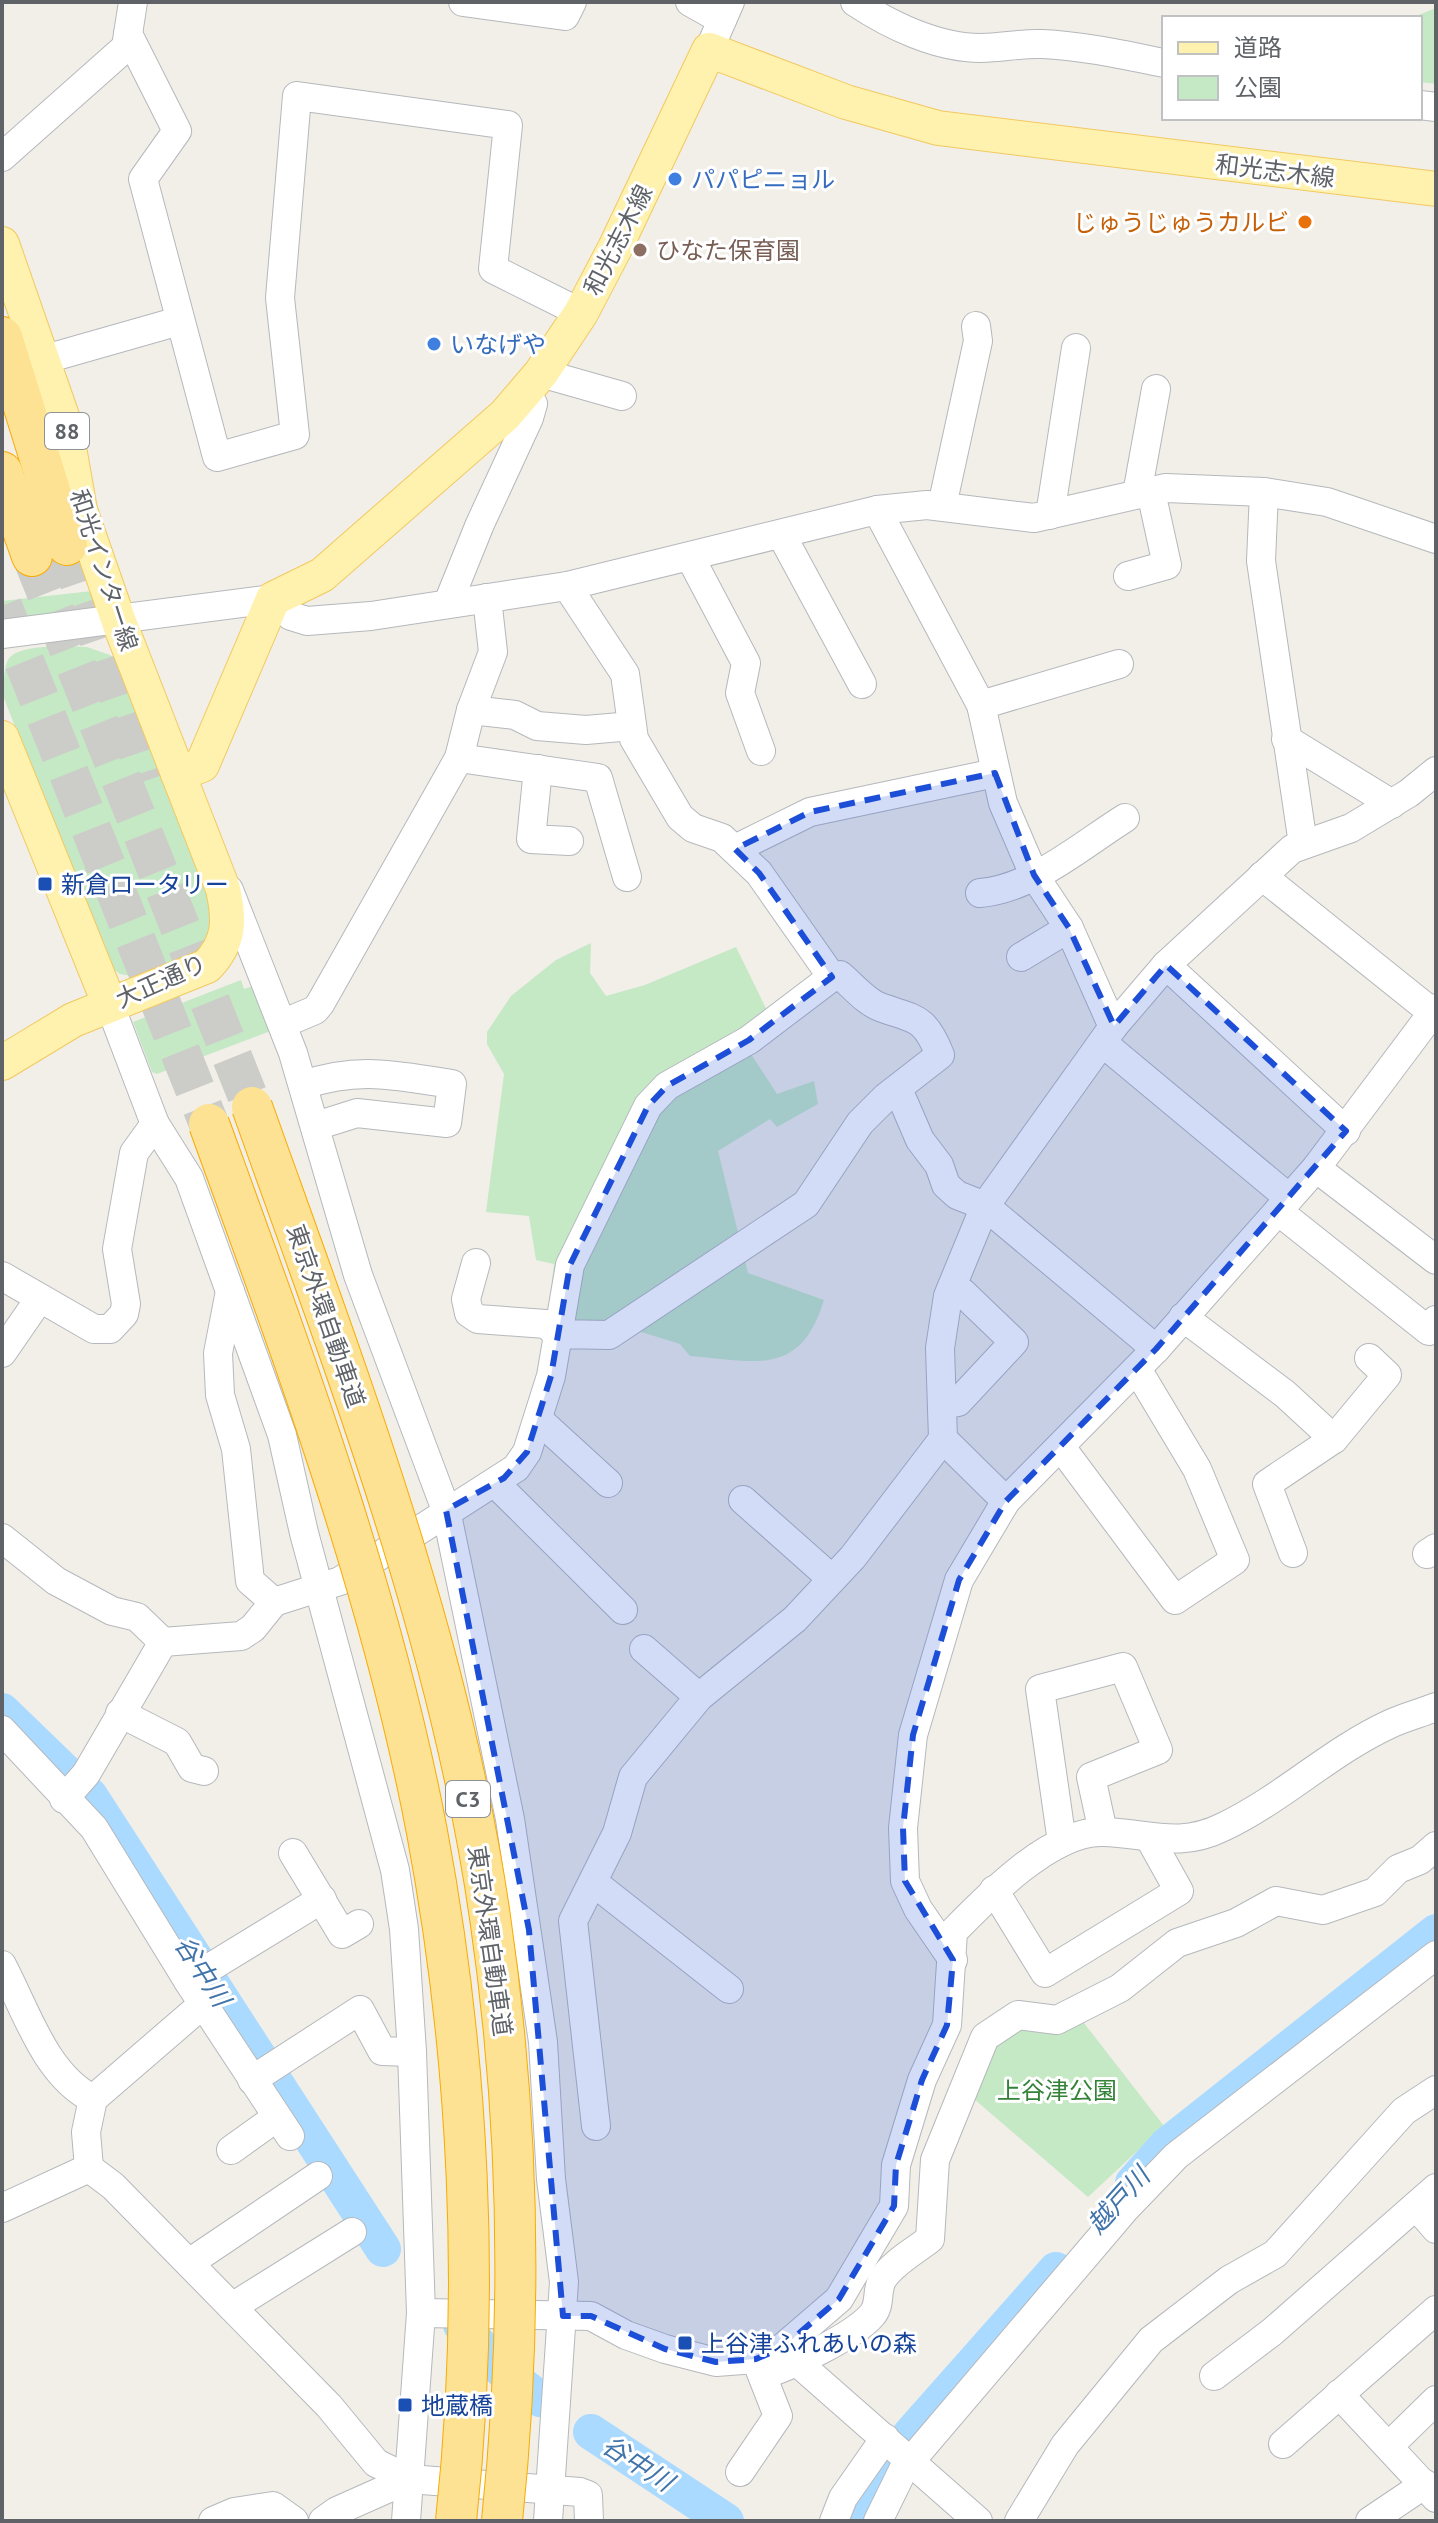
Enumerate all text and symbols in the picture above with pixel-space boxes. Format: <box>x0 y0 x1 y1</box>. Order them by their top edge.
legend <box>1162 16 1422 120</box>
text: 道路 <box>1234 32 1282 63</box>
text: 公園 <box>1234 72 1282 103</box>
street label: 和光志木線 <box>1214 148 1336 194</box>
place label: パパピニョル <box>691 164 835 195</box>
marker: パパピニョル <box>666 170 684 188</box>
street label: 和光志木線 <box>577 180 659 300</box>
place label: じゅうじゅうカルビ <box>1073 207 1289 238</box>
marker: じゅうじゅうカルビ <box>1296 213 1314 231</box>
place label: ひなた保育園 <box>656 235 800 266</box>
marker: ひなた保育園 <box>631 241 649 259</box>
place label: いなげや <box>450 329 546 360</box>
marker: いなげや <box>425 335 443 353</box>
road number: 88 <box>45 413 89 449</box>
street label: 和光インター線 <box>63 485 145 655</box>
place label: 新倉ロータリー <box>61 869 229 900</box>
marker: 新倉ロータリー <box>36 875 54 893</box>
street label: 大正通り <box>111 947 211 1015</box>
street label: 東京外環自動車道 <box>280 1220 372 1412</box>
road number: C3 <box>446 1781 490 1817</box>
street label: 東京外環自動車道 <box>461 1844 519 2038</box>
water label: 谷中川 <box>168 1929 240 2015</box>
park label: 上谷津公園 <box>997 2075 1117 2106</box>
water label: 越戸川 <box>1080 2158 1158 2240</box>
place label: 上谷津ふれあいの森 <box>701 2328 917 2359</box>
marker: 上谷津ふれあいの森 <box>676 2334 694 2352</box>
place label: 地蔵橋 <box>421 2390 493 2421</box>
marker: 地蔵橋 <box>396 2396 414 2414</box>
water label: 谷中川 <box>596 2428 682 2500</box>

